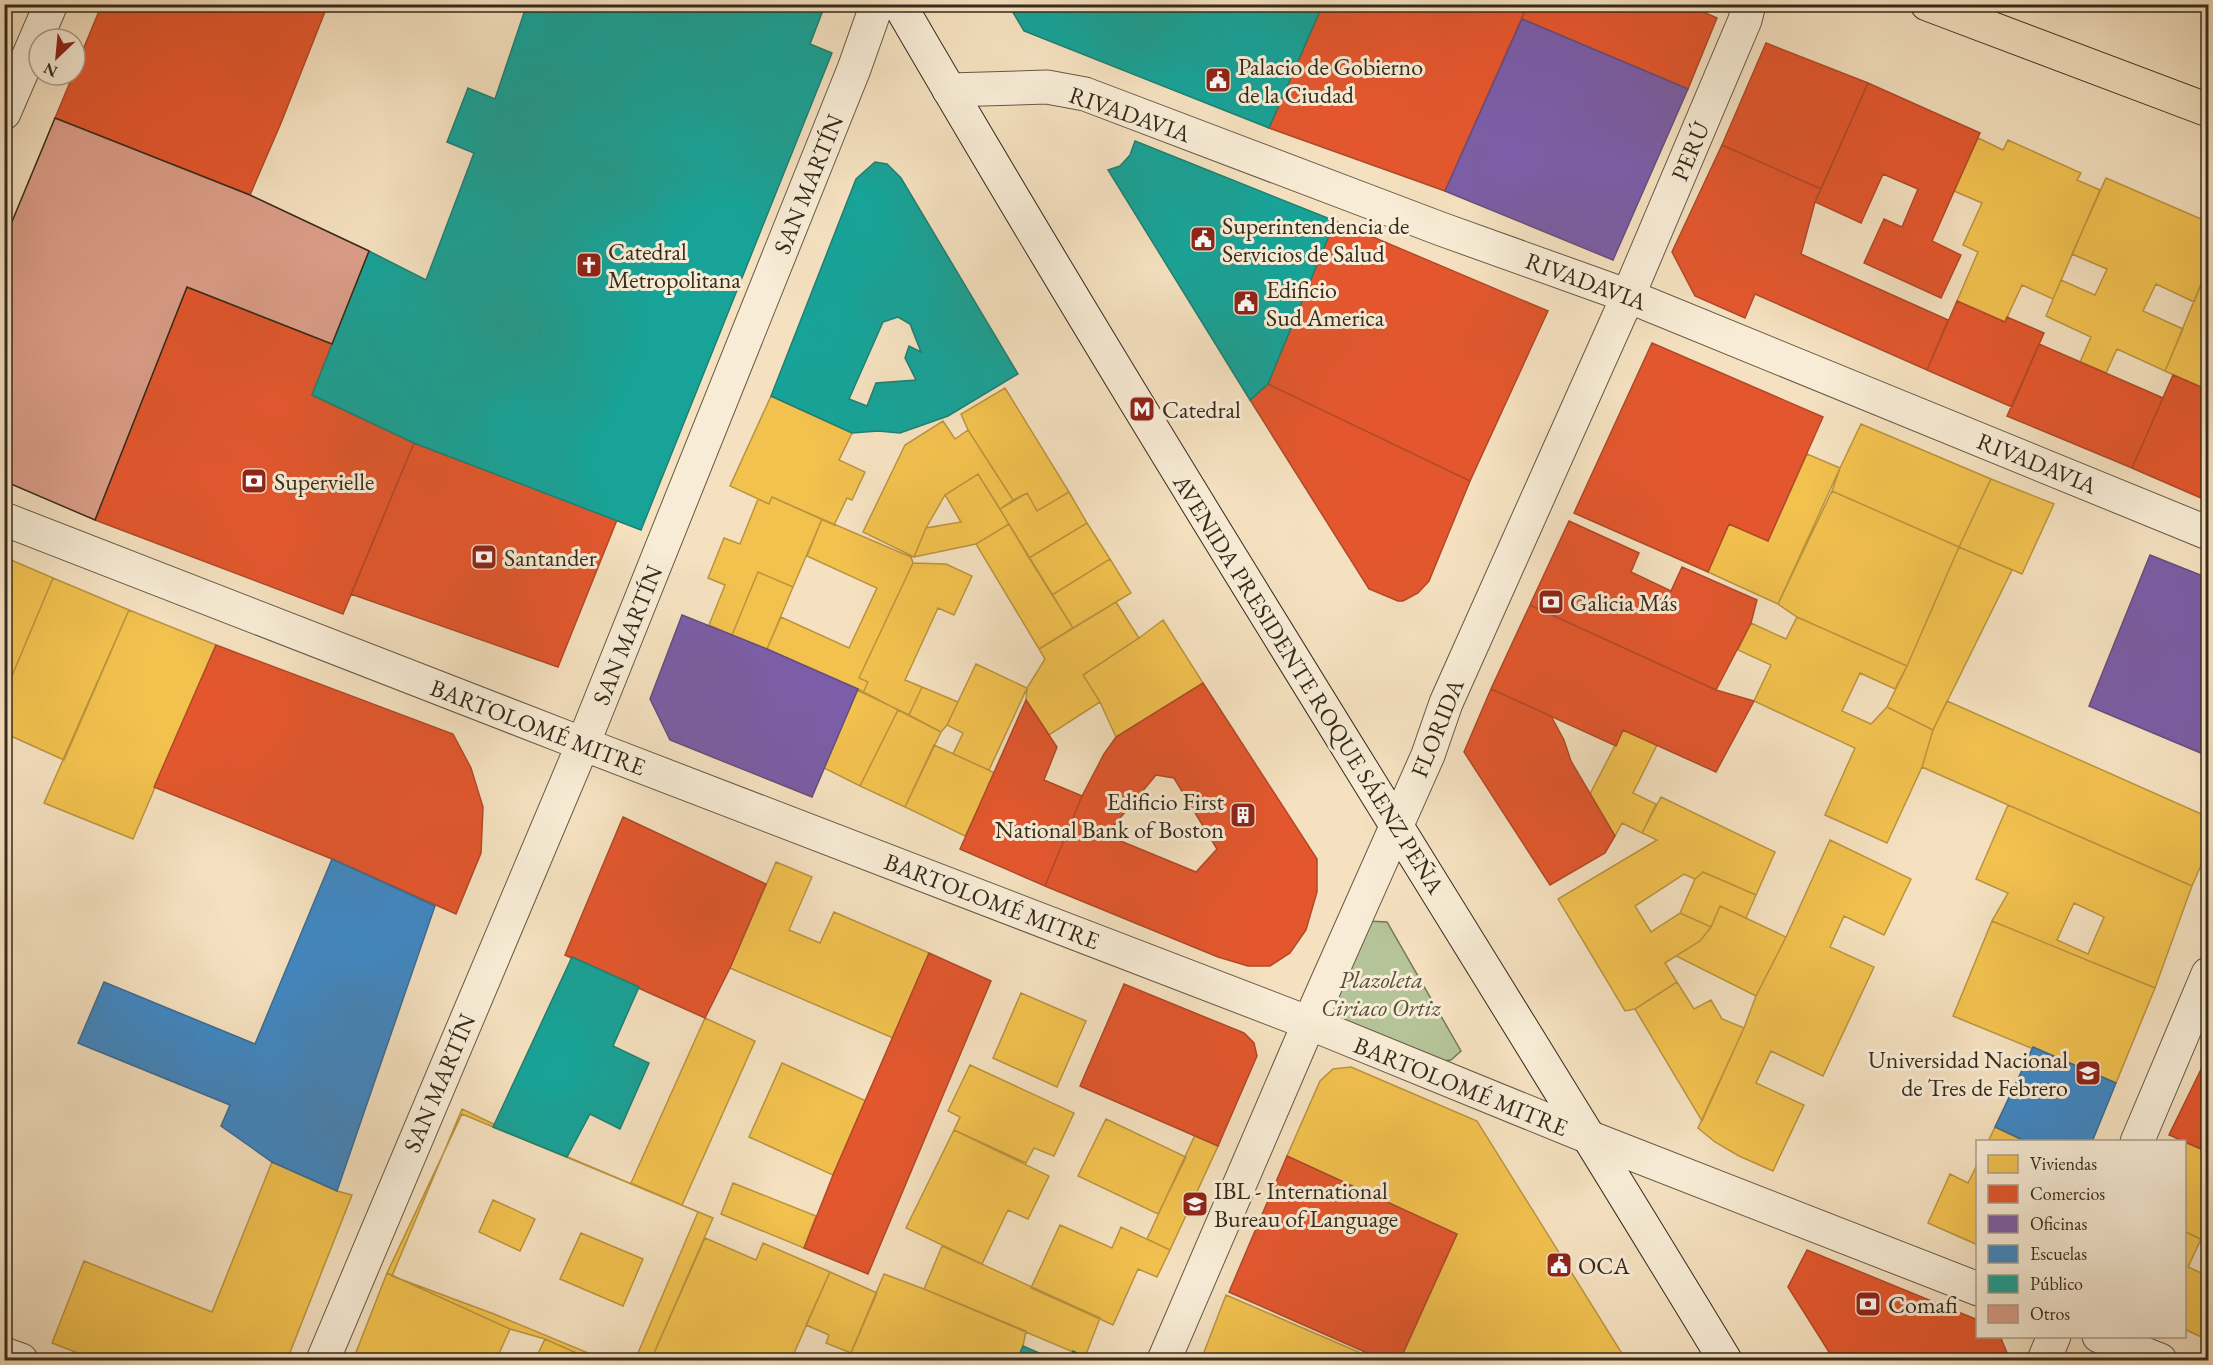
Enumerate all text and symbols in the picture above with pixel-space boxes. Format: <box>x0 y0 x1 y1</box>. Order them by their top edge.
north arrow <box>27 27 87 87</box>
place label: Palacio de Gobierno de la Ciudad <box>1238 51 1423 110</box>
text: N <box>40 58 61 82</box>
public building icon: Palacio de Gobierno de la Ciudad <box>1203 65 1233 95</box>
street label: RIVADAVIA <box>1065 79 1195 149</box>
street label: SAN MARTÍN <box>766 110 850 258</box>
street label: PERÚ <box>1664 116 1716 185</box>
place label: Superintendencia de Servicios de Salud <box>1222 210 1409 269</box>
public building icon: Superintendencia de Servicios de Salud <box>1188 224 1218 254</box>
place label: Catedral Metropolitana <box>608 236 741 295</box>
street label: RIVADAVIA <box>1521 245 1651 317</box>
church icon: Catedral Metropolitana <box>574 250 604 280</box>
place label: Edificio Sud America <box>1266 274 1385 333</box>
public building icon: Edificio Sud America <box>1231 288 1261 318</box>
metro station icon: Catedral <box>1127 394 1157 424</box>
place label: Catedral <box>1162 394 1241 425</box>
street label: RIVADAVIA <box>1973 425 2102 501</box>
bank icon: Supervielle <box>239 466 269 496</box>
place label: Supervielle <box>274 466 374 497</box>
street label: AVENIDA PRESIDENTE ROQUE SÁENZ PEÑA <box>1166 468 1452 900</box>
bank icon: Santander <box>469 542 499 572</box>
place label: Santander <box>504 542 597 573</box>
street label: SAN MARTÍN <box>585 561 669 709</box>
bank icon: Galicia Más <box>1536 587 1566 617</box>
place label: Galicia Más <box>1570 587 1677 618</box>
street label: BARTOLOMÉ MITRE <box>426 672 650 782</box>
street label: FLORIDA <box>1403 674 1471 782</box>
place label: Edificio First National Bank of Boston <box>995 786 1224 845</box>
building icon: Edificio First National Bank of Boston <box>1228 800 1258 830</box>
street label: BARTOLOMÉ MITRE <box>880 846 1104 956</box>
park label: Plazoleta Ciriaco Ortiz <box>1321 964 1441 1023</box>
street label: SAN MARTÍN <box>396 1009 482 1157</box>
street label: BARTOLOMÉ MITRE <box>1349 1029 1573 1143</box>
place label: Universidad Nacional de Tres de Febrero <box>1868 1044 2068 1103</box>
school or university icon: Universidad Nacional de Tres de Febrero <box>2073 1058 2103 1088</box>
legend <box>1976 1140 2186 1338</box>
text: Viviendas <box>2030 1152 2097 1175</box>
place label: IBL - International Bureau of Language <box>1214 1175 1398 1234</box>
text: Comercios <box>2030 1182 2105 1205</box>
school or university icon: IBL - International Bureau of Language <box>1180 1189 1210 1219</box>
text: Oficinas <box>2030 1212 2087 1235</box>
text: Escuelas <box>2030 1242 2087 1265</box>
public building icon: OCA <box>1544 1250 1574 1280</box>
place label: OCA <box>1578 1250 1630 1281</box>
text: Público <box>2030 1272 2083 1295</box>
bank icon: Comafi <box>1853 1289 1883 1319</box>
place label: Comafi <box>1888 1289 1958 1320</box>
text: Otros <box>2030 1302 2070 1325</box>

